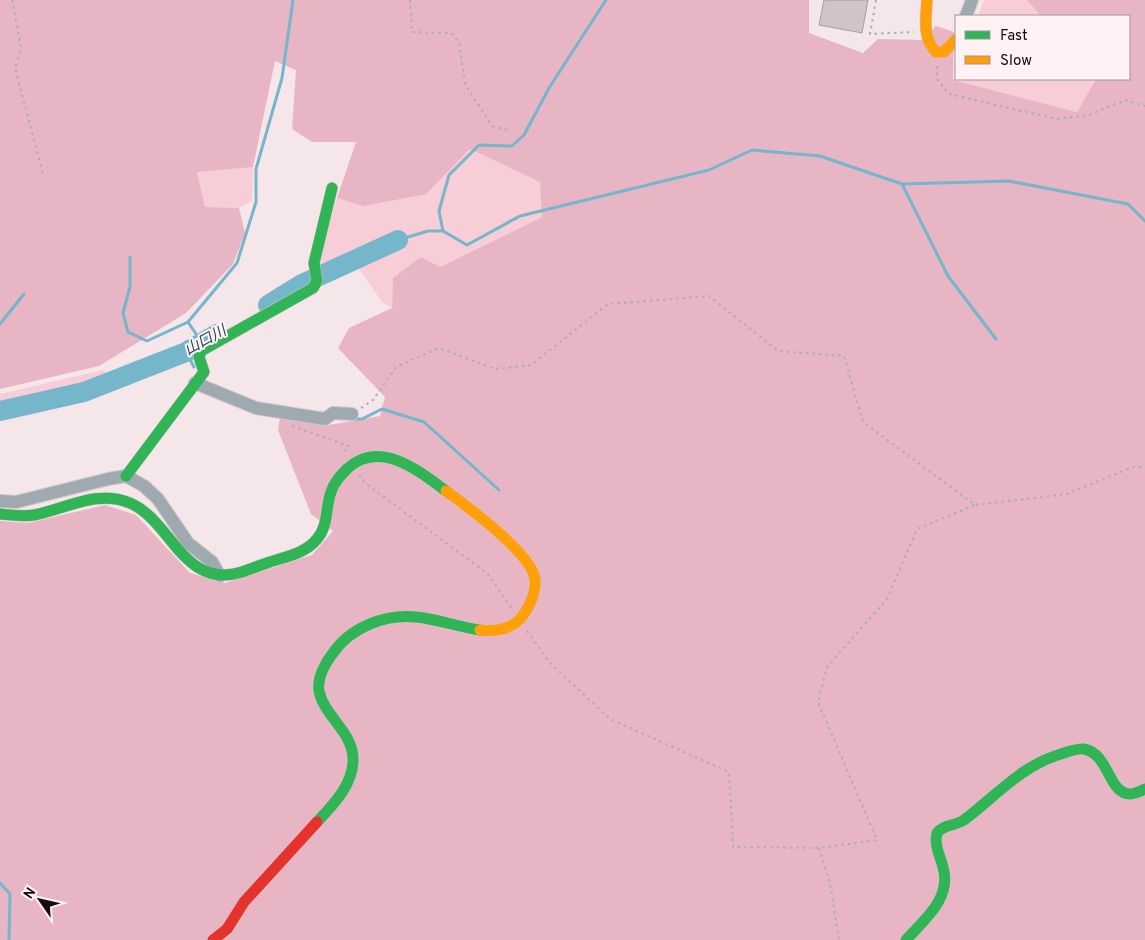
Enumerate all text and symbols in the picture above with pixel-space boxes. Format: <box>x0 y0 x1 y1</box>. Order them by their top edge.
legend <box>955 15 1130 80</box>
text: Fast <box>1000 27 1028 46</box>
text: Slow <box>1000 52 1032 71</box>
water label: 山口川 <box>181 321 232 361</box>
north arrow <box>15 875 65 925</box>
text: N <box>21 885 40 902</box>

